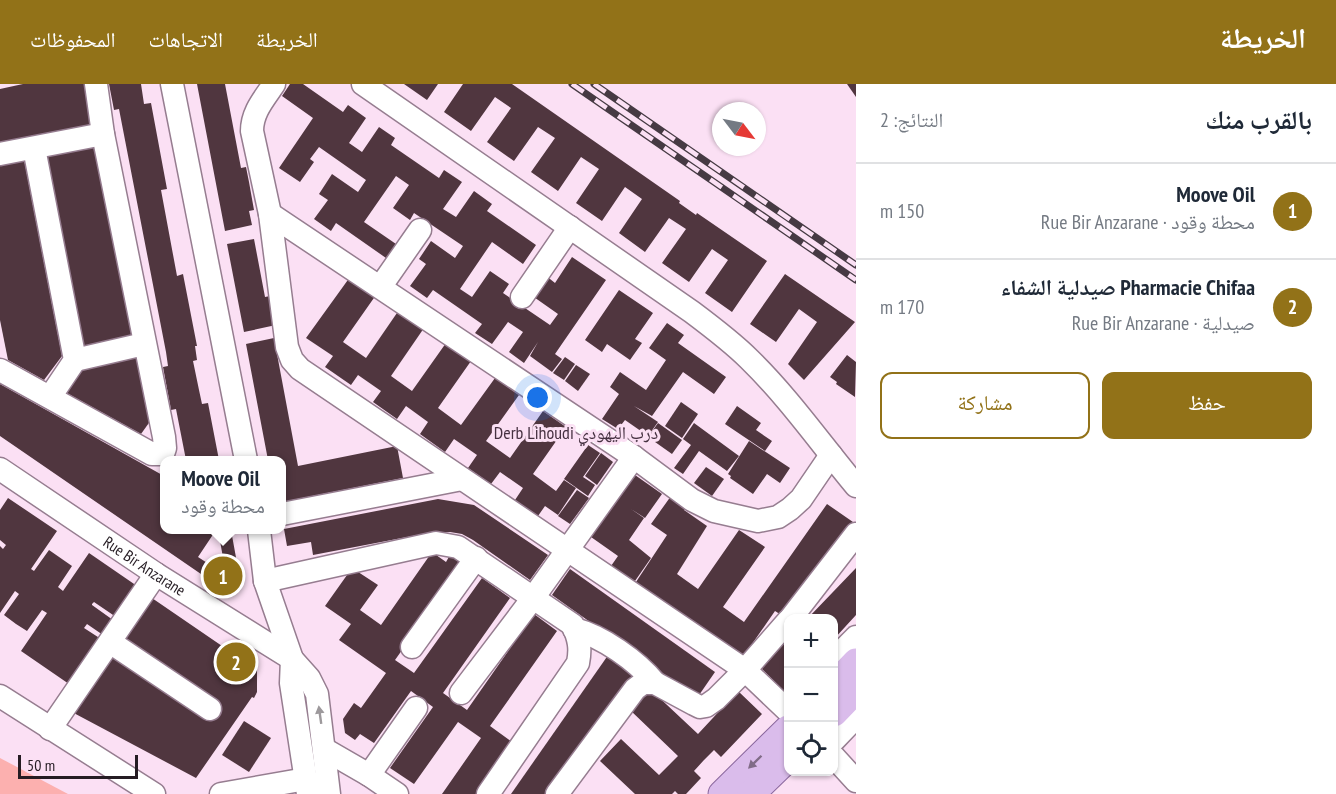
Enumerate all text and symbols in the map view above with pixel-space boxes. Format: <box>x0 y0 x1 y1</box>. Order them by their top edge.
text: الخريطة <box>1220 19 1306 56</box>
text: المحفوظات <box>30 26 115 53</box>
text: الاتجاهات <box>148 26 223 53</box>
text: الخريطة <box>256 26 318 53</box>
north arrow <box>712 102 766 156</box>
text: بالقرب منك <box>1205 103 1312 136</box>
text: النتائج: 2 <box>880 107 943 133</box>
text: Moove Oil <box>1176 180 1255 208</box>
text: 150 m <box>880 198 924 224</box>
text: 1 <box>1288 198 1297 224</box>
text: محطة وقود · Rue Bir Anzarane <box>1041 209 1255 235</box>
text: Pharmacie Chifaa صيدلية الشفاء <box>1000 273 1255 301</box>
text: 170 m <box>880 294 924 320</box>
text: 2 <box>1288 294 1297 320</box>
text: صيدلية · Rue Bir Anzarane <box>1072 310 1255 336</box>
button: مشاركة <box>880 372 1090 439</box>
button: حفظ <box>1102 372 1312 439</box>
your location <box>523 383 552 412</box>
district label: Derb Lihoudi درب اليهودي <box>494 421 658 447</box>
popup <box>160 456 286 534</box>
text: Moove Oil <box>181 464 260 492</box>
text: محطة وقود <box>181 493 265 519</box>
street label: Rue Bir Anzarane <box>100 532 189 600</box>
pin: 1 <box>204 554 242 598</box>
map controls <box>784 614 838 776</box>
button: + <box>784 614 838 668</box>
pin: 2 <box>216 640 256 684</box>
button: − <box>784 668 838 722</box>
one-way arrow <box>315 705 324 724</box>
button: locate <box>784 722 838 776</box>
scale bar <box>18 752 138 780</box>
one-way arrow <box>749 754 763 768</box>
text: 50 m <box>27 755 55 775</box>

